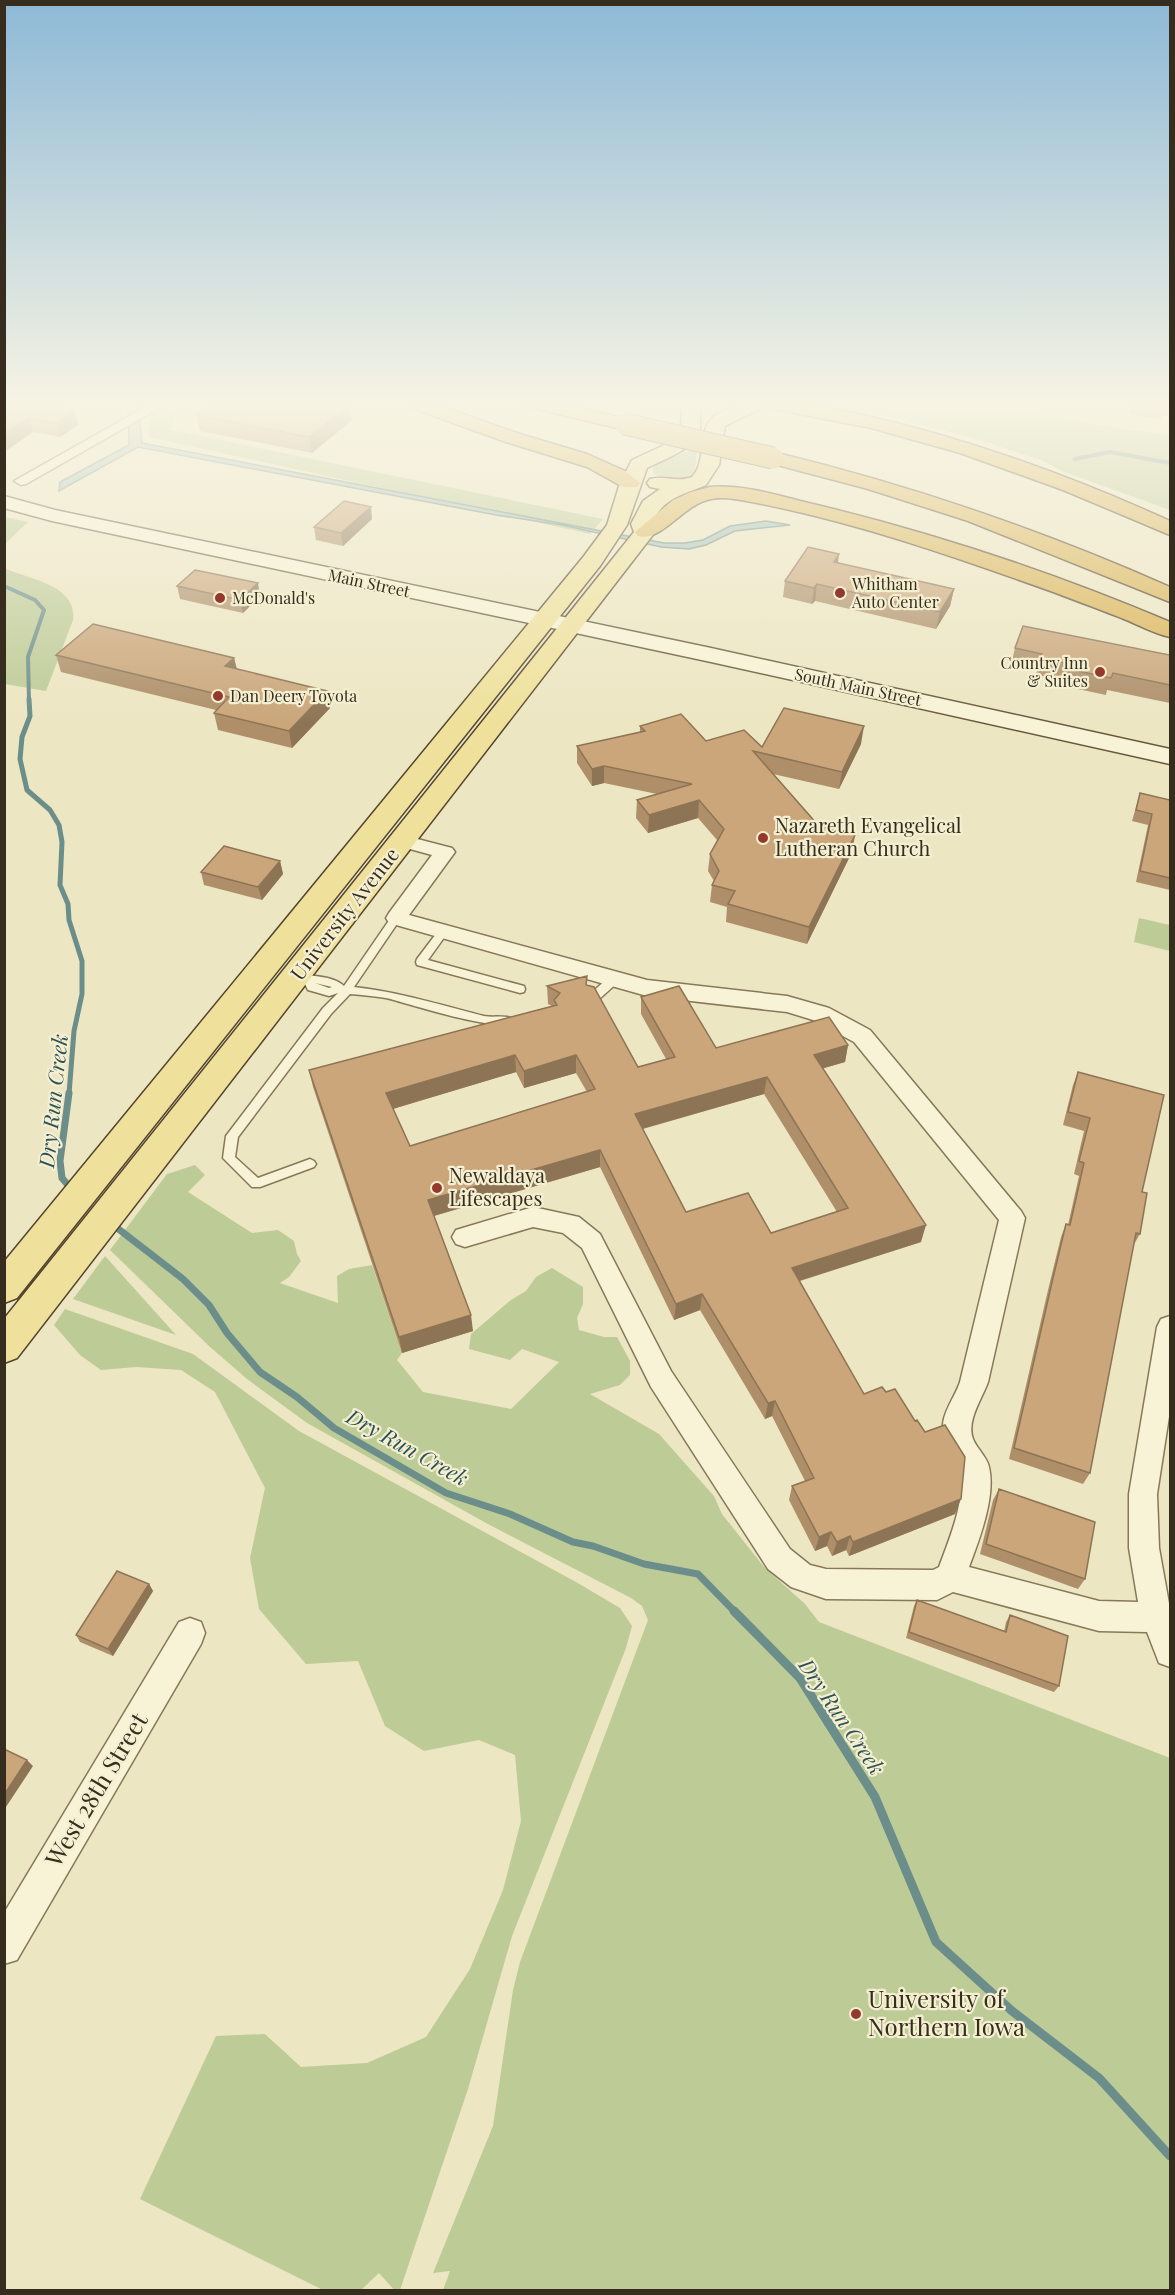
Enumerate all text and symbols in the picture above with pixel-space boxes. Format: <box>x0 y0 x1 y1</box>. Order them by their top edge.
street label: Main Street <box>326 564 412 601</box>
place label: Whitham Auto Center <box>851 573 939 612</box>
marker: Whitham Auto Center <box>833 586 847 600</box>
place label: McDonald's <box>232 587 315 608</box>
marker: McDonald's <box>213 591 227 605</box>
place label: Country Inn & Suites <box>1000 652 1088 691</box>
street label: South Main Street <box>793 663 924 710</box>
marker: Country Inn & Suites <box>1093 665 1107 679</box>
place label: Dan Deery Toyota <box>230 685 357 706</box>
marker: Dan Deery Toyota <box>211 689 225 703</box>
place label: Nazareth Evangelical Lutheran Church <box>775 811 962 861</box>
marker: Nazareth Evangelical Lutheran Church <box>756 831 770 845</box>
street label: University Avenue <box>283 841 404 985</box>
water label: Dry Run Creek <box>31 1032 73 1170</box>
place label: Newaldaya Lifescapes <box>449 1161 545 1211</box>
marker: Newaldaya Lifescapes <box>430 1181 444 1195</box>
water label: Dry Run Creek <box>342 1401 474 1491</box>
water label: Dry Run Creek <box>793 1652 892 1780</box>
street label: West 28th Street <box>36 1706 154 1873</box>
place label: University of Northern Iowa <box>868 1982 1025 2042</box>
marker: University of Northern Iowa <box>849 2007 863 2021</box>

